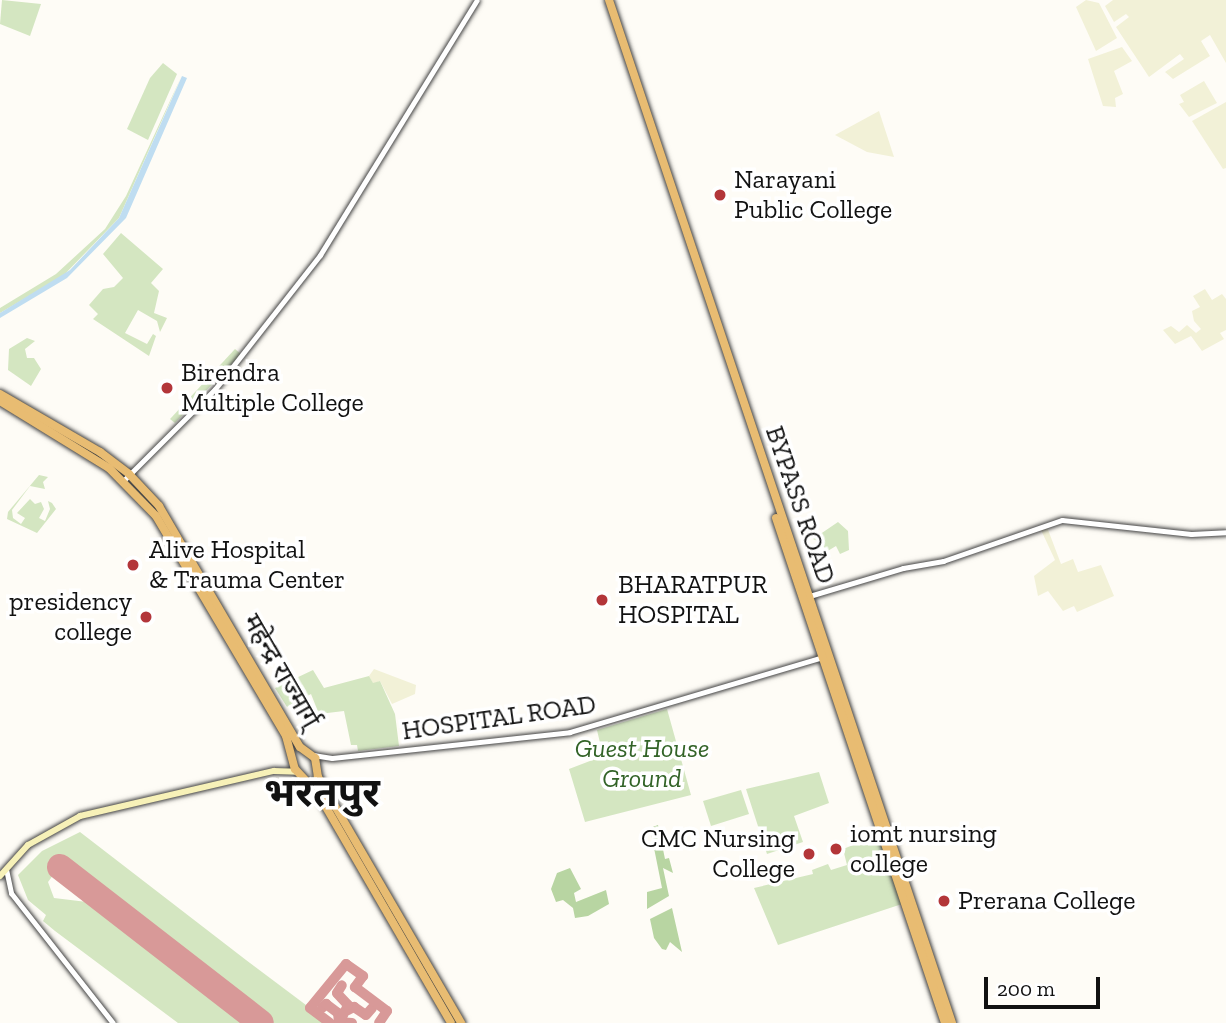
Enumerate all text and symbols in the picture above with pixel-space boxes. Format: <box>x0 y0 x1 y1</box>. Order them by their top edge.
place label: Narayani Public College <box>734 164 892 226</box>
marker: Narayani Public College <box>712 187 728 203</box>
place label: Birendra Multiple College <box>181 357 364 418</box>
marker: Birendra Multiple College <box>159 380 175 396</box>
street label: BYPASS ROAD <box>758 422 842 588</box>
place label: Alive Hospital & Trauma Center <box>149 534 345 596</box>
marker: Alive Hospital & Trauma Center <box>123 555 143 575</box>
place label: BHARATPUR HOSPITAL <box>618 569 767 630</box>
place label: presidency college <box>9 586 132 648</box>
marker: BHARATPUR HOSPITAL <box>592 590 612 610</box>
marker: presidency college <box>138 609 154 625</box>
street label: महेन्द्र राज्मार्ग् <box>236 609 326 733</box>
street label: HOSPITAL ROAD <box>400 689 598 747</box>
park label: Guest House Ground <box>575 733 709 794</box>
district label: भरतपुर <box>264 768 380 816</box>
place label: iomt nursing college <box>850 818 997 880</box>
place label: CMC Nursing College <box>641 823 795 884</box>
marker: iomt nursing college <box>828 841 844 857</box>
marker: CMC Nursing College <box>801 846 817 862</box>
place label: Prerana College <box>958 885 1136 917</box>
marker: Prerana College <box>936 893 952 909</box>
scale bar <box>988 964 1104 1008</box>
text: 200 m <box>997 976 1055 1001</box>

